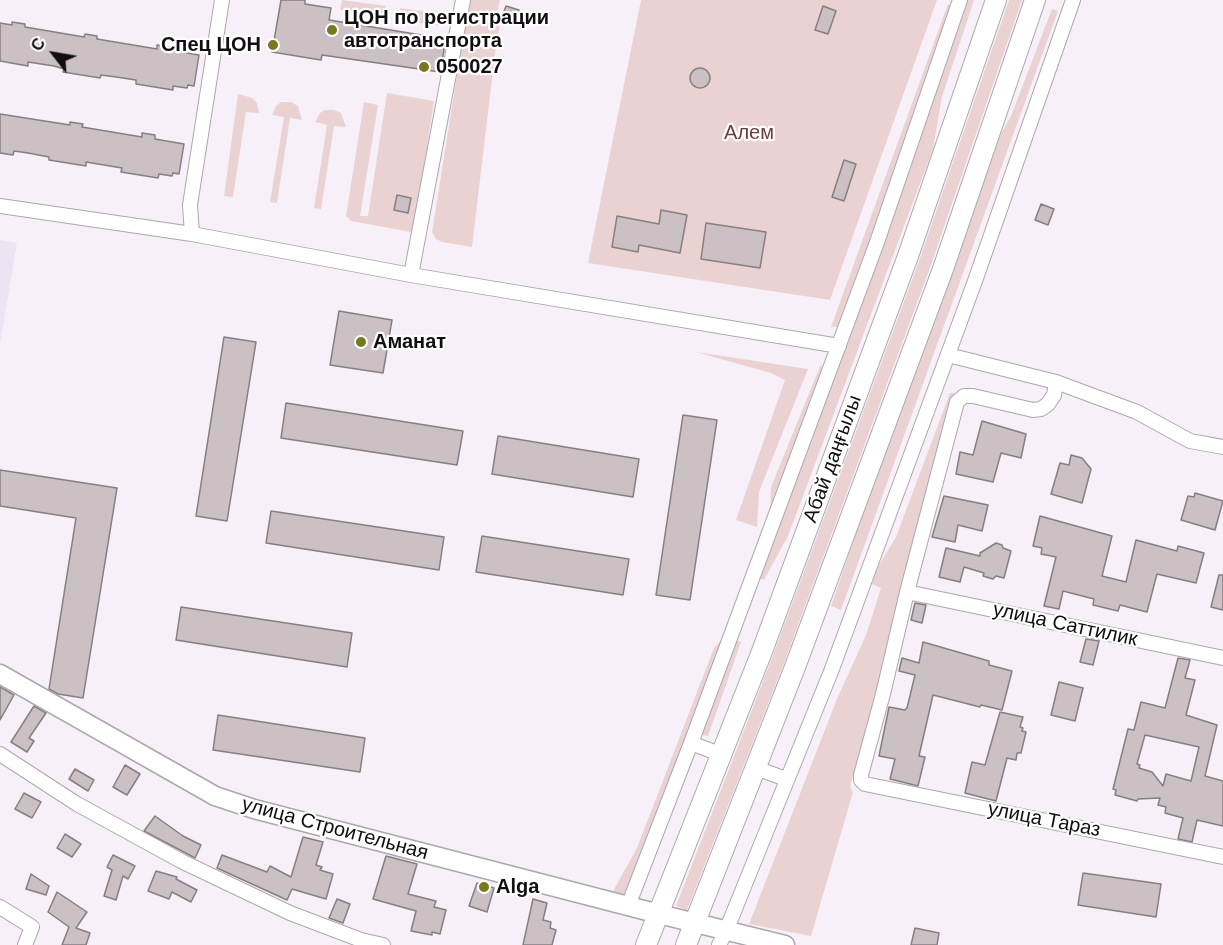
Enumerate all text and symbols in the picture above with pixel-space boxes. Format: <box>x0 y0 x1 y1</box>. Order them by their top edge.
place label: ЦОН по регистрации автотранспорта <box>344 6 549 53</box>
marker: ЦОН по регистрации автотранспорта <box>325 23 339 37</box>
north arrow <box>24 24 84 84</box>
place label: Спец ЦОН <box>161 33 261 57</box>
text: С <box>28 35 48 54</box>
marker: Спец ЦОН <box>266 38 280 52</box>
place label: 050027 <box>436 55 503 79</box>
marker: 050027 <box>417 60 431 74</box>
park label: Алем <box>724 121 774 145</box>
place label: Аманат <box>373 330 446 354</box>
marker: Аманат <box>354 335 368 349</box>
street label: Абай даңғылы <box>799 392 867 526</box>
street label: улица Саттилик <box>991 598 1139 652</box>
street label: улица Строительная <box>239 793 431 865</box>
street label: улица Тараз <box>986 797 1102 843</box>
place label: Alga <box>496 875 539 899</box>
marker: Alga <box>477 880 491 894</box>

